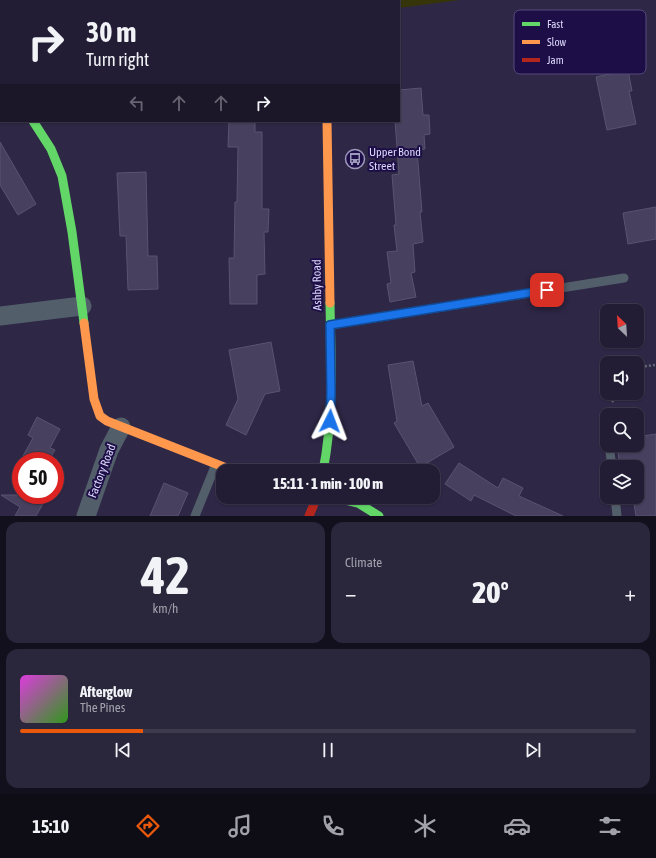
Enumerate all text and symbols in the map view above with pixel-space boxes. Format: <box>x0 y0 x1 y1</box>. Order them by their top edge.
legend <box>514 10 646 74</box>
icon: right <box>20 16 72 68</box>
text: 30 m <box>86 16 136 48</box>
text: Fast <box>547 18 563 30</box>
text: Slow <box>547 36 566 48</box>
text: Turn right <box>86 49 149 70</box>
text: Jam <box>547 54 564 66</box>
icon: left <box>126 92 148 114</box>
icon: ahead <box>168 92 190 114</box>
icon: ahead <box>210 92 232 114</box>
icon: right <box>252 92 274 114</box>
place label: Upper Bond Street <box>369 145 421 173</box>
bus stop icon: Upper Bond Street <box>344 148 366 170</box>
street label: Ashby Road <box>310 259 324 311</box>
pin <box>530 273 564 307</box>
icon: arrive <box>536 279 558 301</box>
north arrow <box>600 304 644 348</box>
map controls <box>600 304 644 504</box>
button: sound <box>600 356 644 400</box>
position arrow <box>309 400 351 442</box>
button: search <box>600 408 644 452</box>
street label: Factory Road <box>85 442 119 500</box>
speed limit sign: 50 <box>12 452 64 504</box>
button: layers <box>600 460 644 504</box>
text: 15:11 · 1 min · 100 m <box>273 475 383 492</box>
text: 42 <box>141 545 190 605</box>
text: Climate <box>345 555 382 570</box>
text: 20° <box>472 575 509 609</box>
text: − <box>345 580 356 606</box>
text: + <box>625 580 636 606</box>
text: km/h <box>153 601 178 616</box>
text: Afterglow <box>80 683 133 700</box>
text: The Pines <box>80 700 125 715</box>
icon: previous <box>112 739 134 761</box>
icon: pause <box>317 739 339 761</box>
icon: next <box>522 739 544 761</box>
icon: directions <box>134 812 162 840</box>
icon: music <box>226 812 254 840</box>
icon: phone <box>319 812 347 840</box>
icon: climate <box>411 812 439 840</box>
icon: car <box>503 812 531 840</box>
icon: filters <box>596 812 624 840</box>
text: 15:10 <box>32 816 69 837</box>

